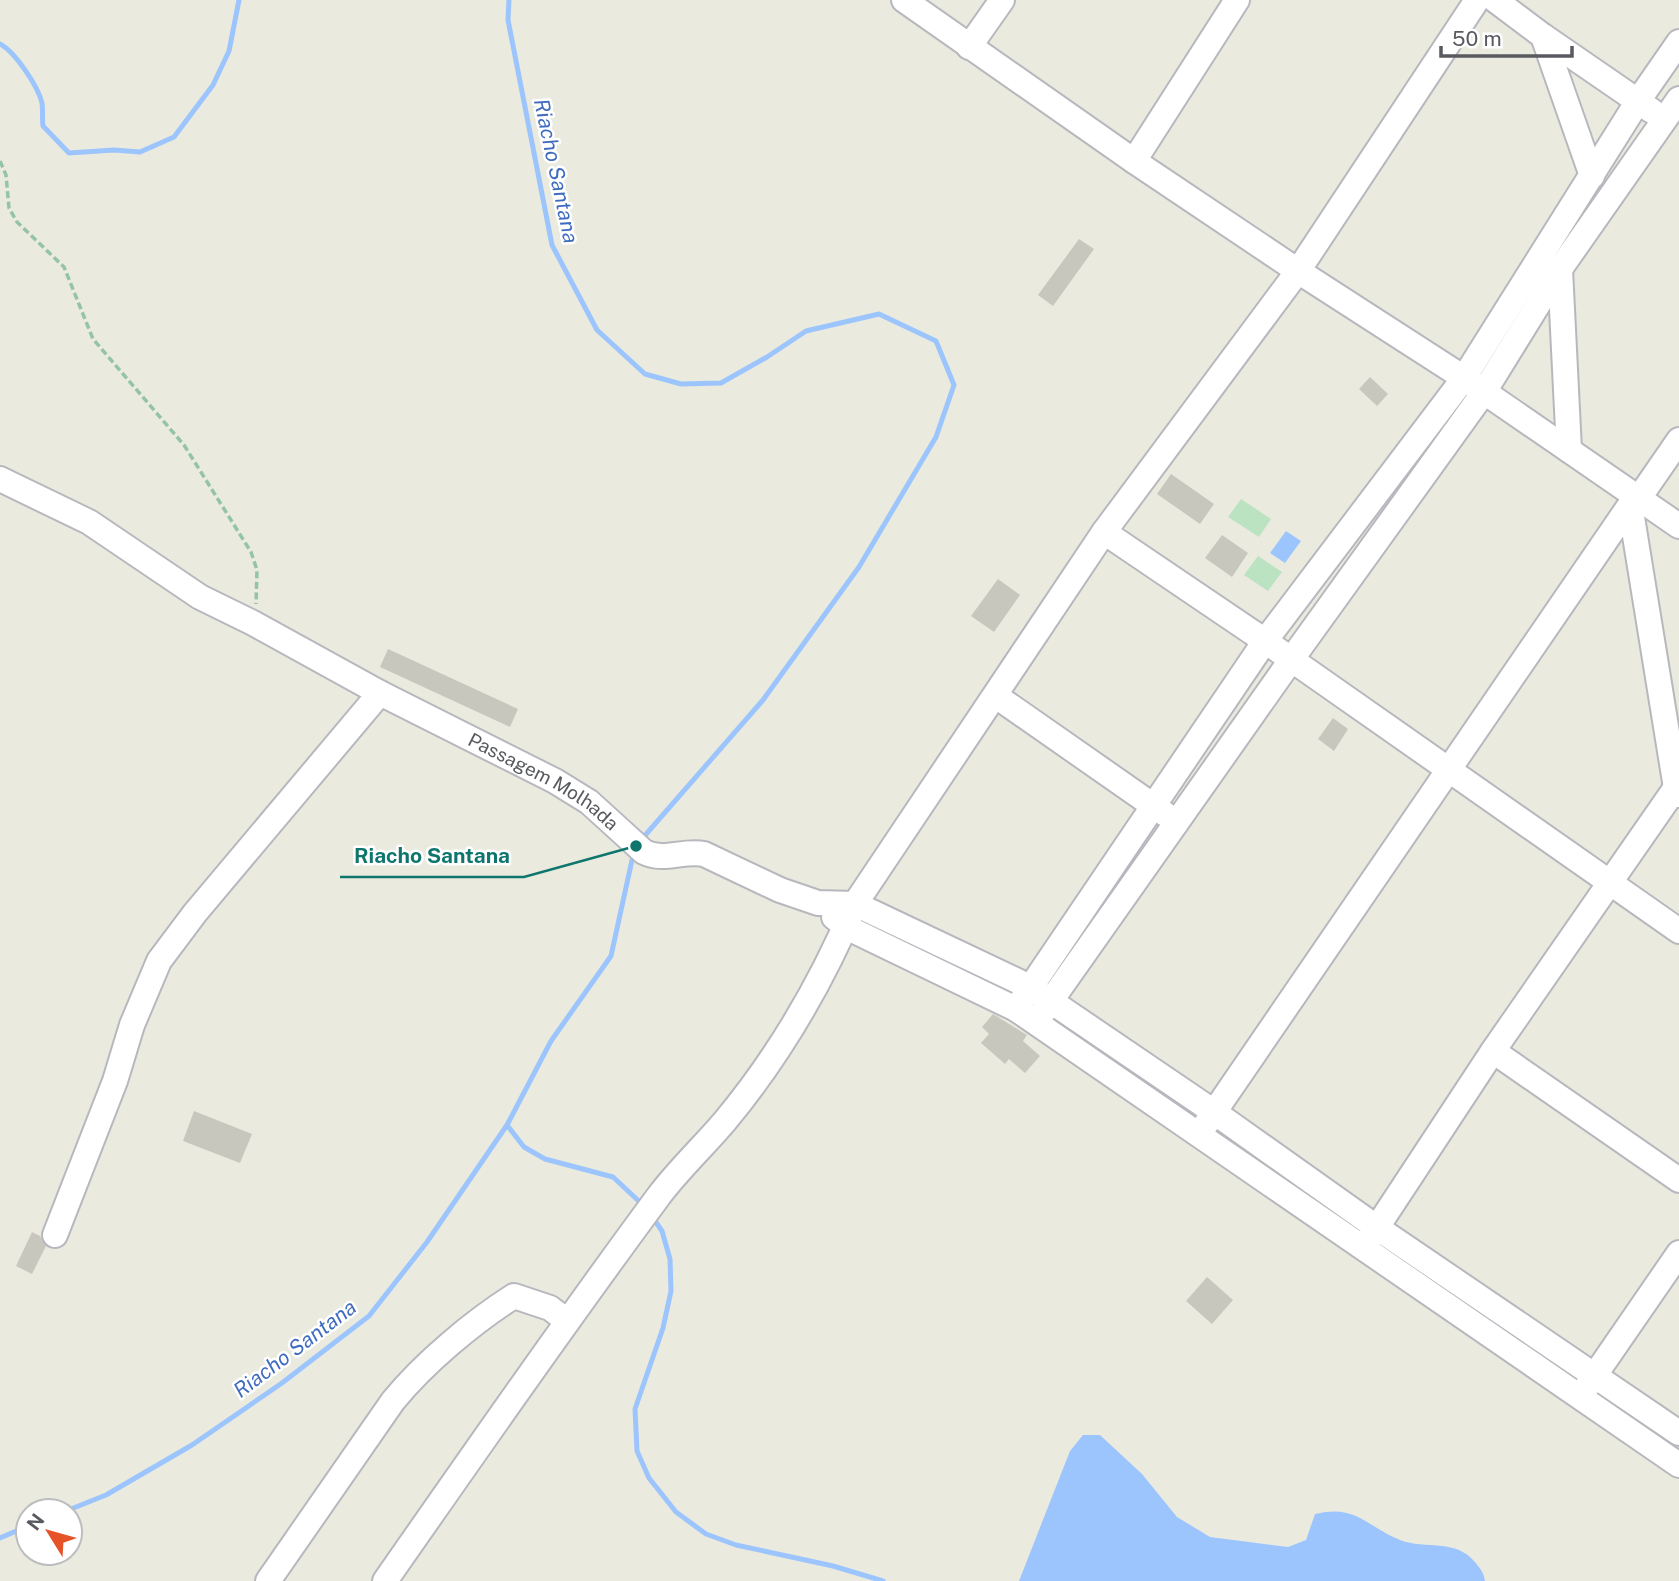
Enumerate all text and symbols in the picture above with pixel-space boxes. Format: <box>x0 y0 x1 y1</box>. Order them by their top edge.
scale bar <box>1441 14 1572 58</box>
text: 50 m <box>1452 26 1502 51</box>
water label: Riacho Santana <box>529 96 584 245</box>
street label: Passagem Molhada <box>465 728 623 835</box>
callout: Riacho Santana <box>340 835 524 877</box>
text: Riacho Santana <box>354 843 510 868</box>
water label: Riacho Santana <box>228 1294 361 1403</box>
north arrow <box>14 1497 84 1567</box>
text: N <box>22 1509 49 1534</box>

